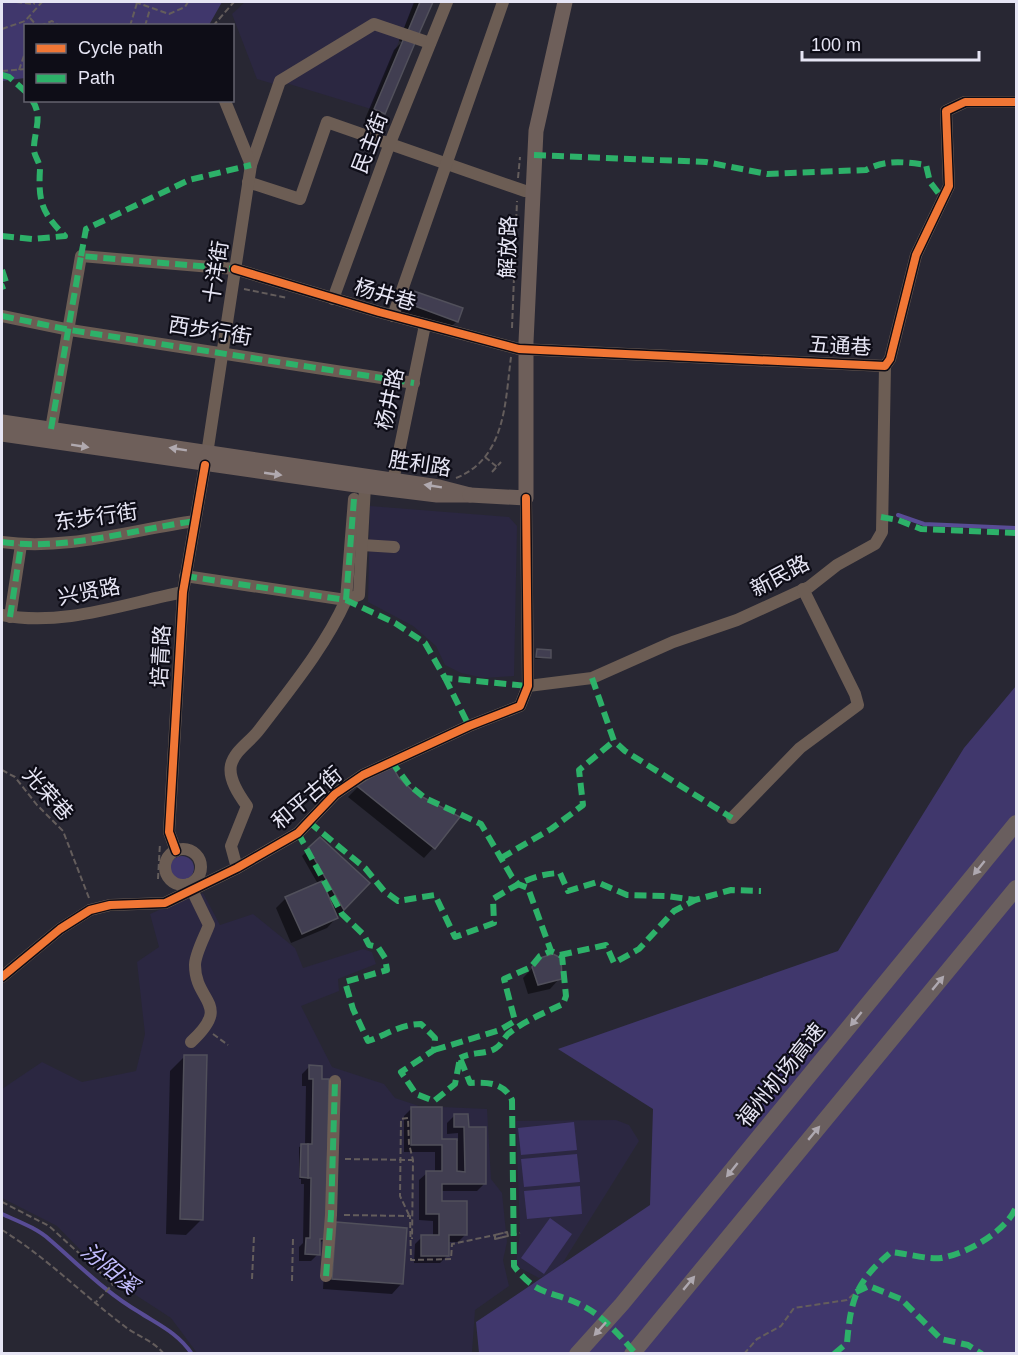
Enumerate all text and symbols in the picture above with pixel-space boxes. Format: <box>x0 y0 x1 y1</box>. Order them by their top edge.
legend <box>24 24 234 102</box>
scale bar <box>802 24 979 62</box>
text: 100 m <box>811 35 861 55</box>
text: Cycle path <box>78 38 163 58</box>
text: Path <box>78 68 115 88</box>
street label: 民主街 <box>348 109 392 176</box>
street label: 解放路 <box>495 215 520 279</box>
street label: 十洋街 <box>199 239 232 305</box>
street label: 杨井巷 <box>352 275 419 314</box>
street label: 西步行街 <box>167 313 253 348</box>
street label: 五通巷 <box>808 332 872 359</box>
street label: 杨井路 <box>372 366 407 432</box>
one-way arrow <box>71 441 90 450</box>
one-way arrow <box>169 444 188 453</box>
street label: 胜利路 <box>387 447 453 480</box>
one-way arrow <box>264 469 283 478</box>
one-way arrow <box>424 482 443 491</box>
street label: 东步行街 <box>53 499 139 534</box>
street label: 新民路 <box>747 551 813 601</box>
street label: 兴贤路 <box>56 574 122 609</box>
street label: 培青路 <box>147 624 174 688</box>
street label: 和平古街 <box>267 762 346 833</box>
street label: 光荣巷 <box>19 763 78 825</box>
one-way arrow <box>973 860 986 876</box>
one-way arrow <box>932 975 945 991</box>
one-way arrow <box>849 1011 862 1027</box>
street label: 福州机场高速 <box>732 1018 829 1131</box>
one-way arrow <box>807 1126 820 1141</box>
one-way arrow <box>726 1162 739 1177</box>
water label: 汾阳溪 <box>76 1238 145 1300</box>
one-way arrow <box>683 1275 696 1291</box>
one-way arrow <box>593 1322 607 1336</box>

